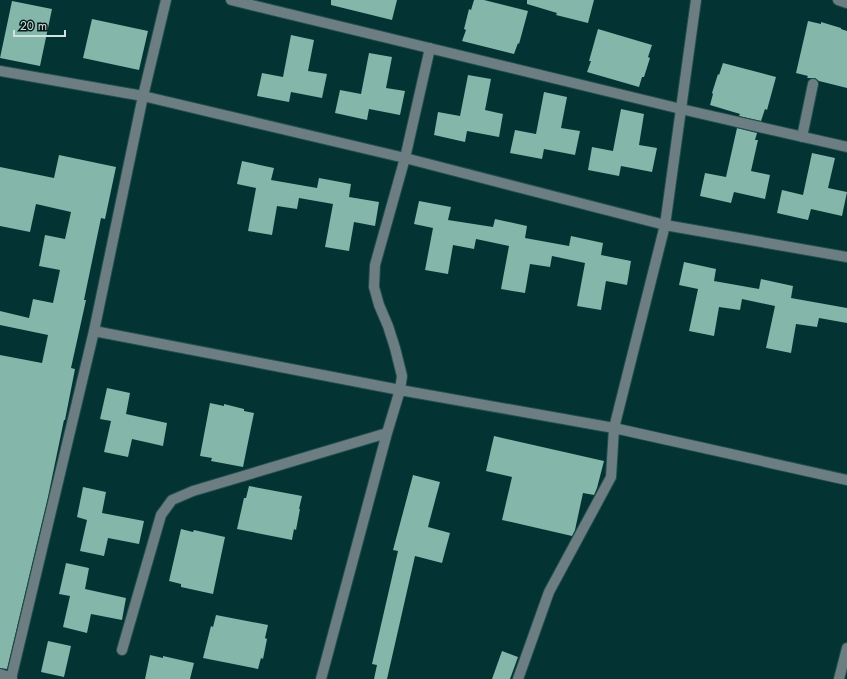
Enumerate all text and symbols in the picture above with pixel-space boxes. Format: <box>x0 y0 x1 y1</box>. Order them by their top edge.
scale bar <box>14 12 65 38</box>
text: 20 m <box>20 17 47 35</box>

